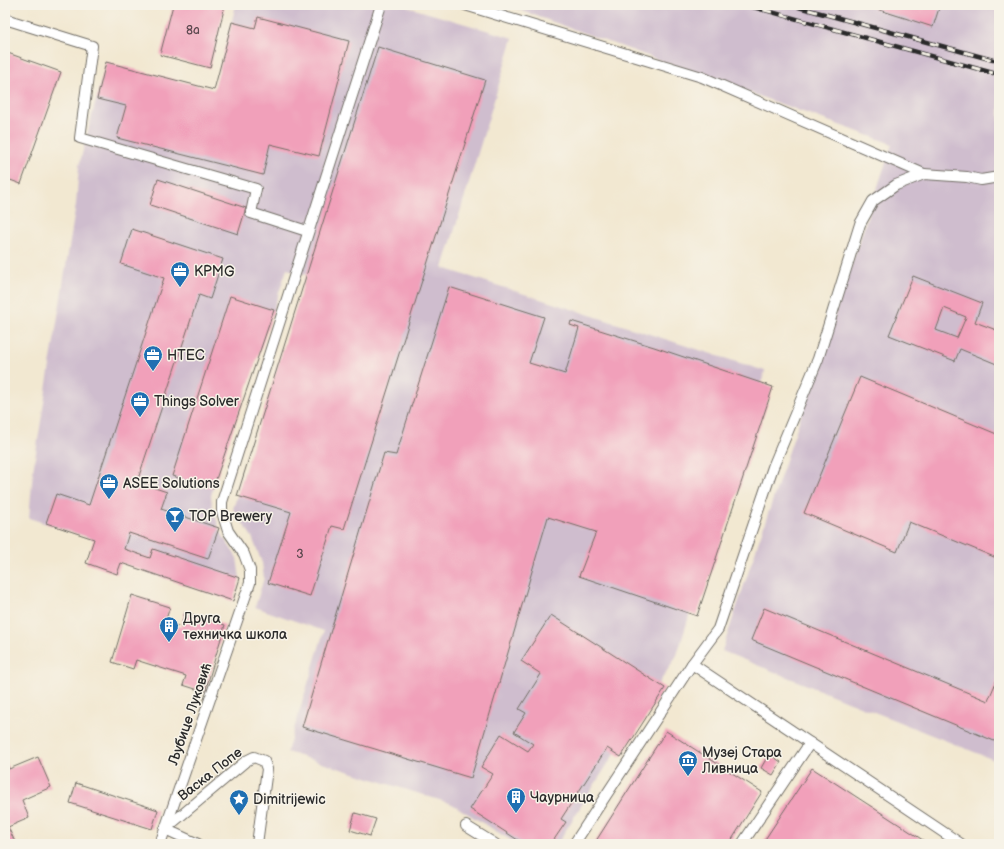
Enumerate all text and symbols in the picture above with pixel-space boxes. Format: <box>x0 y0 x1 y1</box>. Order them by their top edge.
house number: 8a <box>186 23 200 38</box>
office icon: KPMG <box>169 260 191 288</box>
place label: KPMG <box>194 263 235 280</box>
office icon: HTEC <box>142 344 164 372</box>
place label: HTEC <box>167 347 205 364</box>
office icon: Things Solver <box>129 390 151 418</box>
place label: Things Solver <box>154 393 240 410</box>
office icon: ASEE Solutions <box>98 472 120 500</box>
place label: ASEE Solutions <box>123 475 220 492</box>
bar icon: TOP Brewery <box>164 505 186 533</box>
place label: TOP Brewery <box>189 508 273 525</box>
house number: 3 <box>296 547 304 562</box>
place label: Друга техничка школа <box>183 610 288 643</box>
building icon: Друга техничка школа <box>158 615 180 643</box>
street label: Љубице Луковић <box>164 661 215 768</box>
street label: Васка Попе <box>174 743 246 804</box>
place label: Музеј Стара Ливница <box>701 744 783 777</box>
museum icon: Музеј Стара Ливница <box>677 749 699 777</box>
building icon: Чаурница <box>505 786 527 814</box>
place icon: Dimitrijewic <box>228 788 250 816</box>
place label: Чаурница <box>530 789 595 806</box>
place label: Dimitrijewic <box>253 791 326 808</box>

